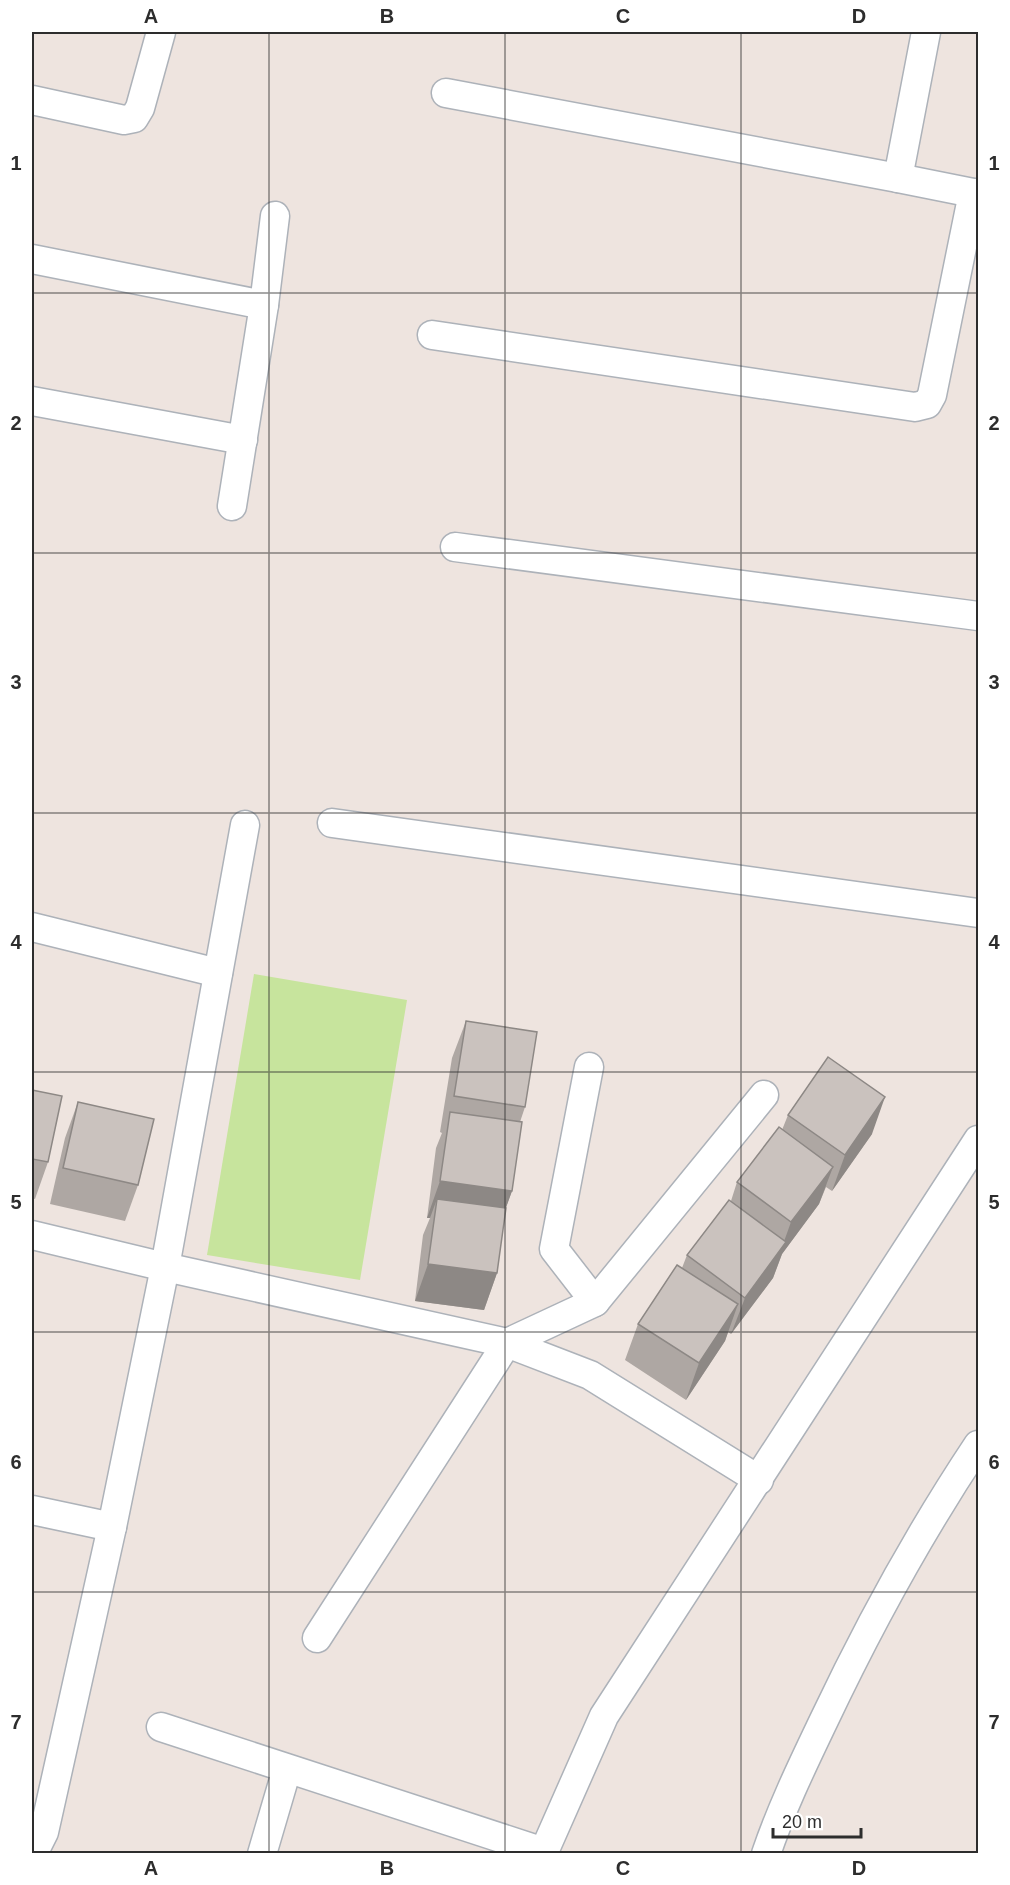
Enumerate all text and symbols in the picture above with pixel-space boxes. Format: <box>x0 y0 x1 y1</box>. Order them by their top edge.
text: A <box>144 5 158 27</box>
text: B <box>380 5 394 27</box>
text: C <box>616 5 630 27</box>
text: D <box>852 5 866 27</box>
text: 1 <box>10 152 22 174</box>
text: 1 <box>988 152 1000 174</box>
text: 2 <box>10 412 22 434</box>
text: 2 <box>988 412 1000 434</box>
text: 3 <box>10 671 22 693</box>
text: 3 <box>988 671 1000 693</box>
text: 4 <box>10 931 22 953</box>
text: 4 <box>988 931 1000 953</box>
text: 5 <box>10 1191 22 1213</box>
text: 5 <box>988 1191 1000 1213</box>
text: 6 <box>10 1451 22 1473</box>
text: 6 <box>988 1451 1000 1473</box>
text: 7 <box>10 1711 22 1733</box>
text: 7 <box>988 1711 1000 1733</box>
scale bar <box>773 1801 862 1839</box>
text: 20 m <box>782 1812 822 1832</box>
text: A <box>144 1857 158 1879</box>
text: B <box>380 1857 394 1879</box>
text: C <box>616 1857 630 1879</box>
text: D <box>852 1857 866 1879</box>

